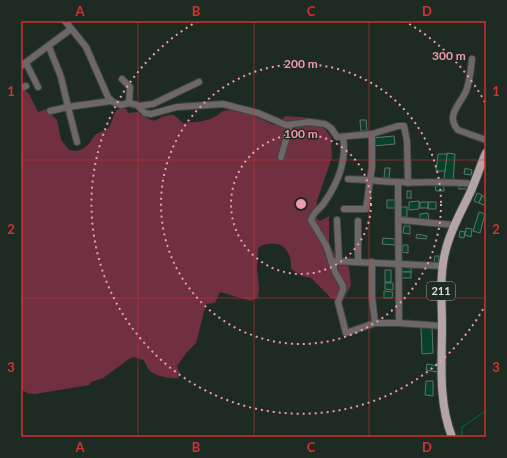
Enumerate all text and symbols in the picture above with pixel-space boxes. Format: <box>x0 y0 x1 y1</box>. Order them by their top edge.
text: A <box>74 3 85 19</box>
text: B <box>192 3 201 19</box>
text: C <box>307 3 316 19</box>
text: D <box>422 3 432 19</box>
text: 300 m <box>432 48 466 63</box>
text: 200 m <box>284 56 318 71</box>
text: 1 <box>7 83 15 99</box>
text: 1 <box>492 83 500 99</box>
text: 100 m <box>284 126 318 141</box>
centre of rings <box>294 197 308 211</box>
text: 2 <box>7 221 15 237</box>
text: 2 <box>492 221 500 237</box>
road number: 211 <box>427 282 455 300</box>
text: 3 <box>7 359 15 375</box>
text: 3 <box>492 359 500 375</box>
text: A <box>74 439 85 455</box>
text: B <box>192 439 201 455</box>
text: C <box>307 439 316 455</box>
text: D <box>422 439 432 455</box>

